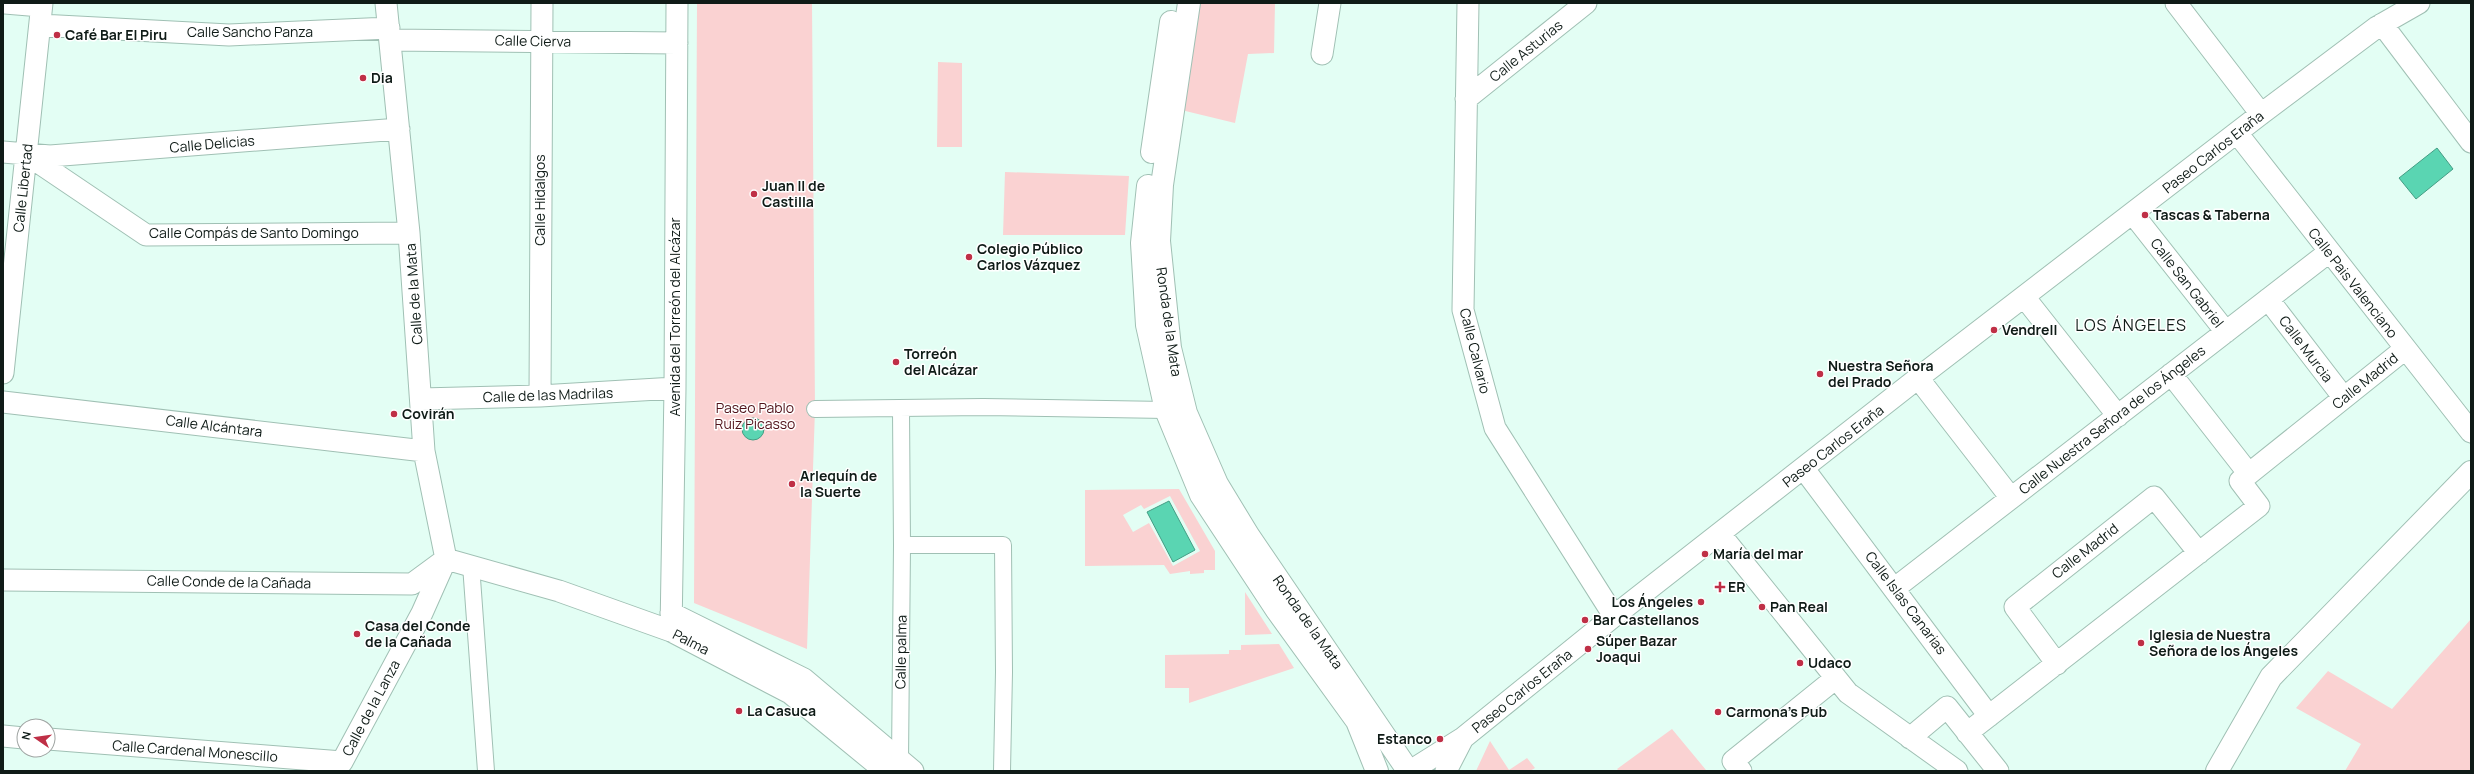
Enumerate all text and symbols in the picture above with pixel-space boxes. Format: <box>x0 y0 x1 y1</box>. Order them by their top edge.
street label: Calle Asturias <box>1485 15 1566 86</box>
street label: Calle Sancho Panza <box>187 22 313 41</box>
place label: Café Bar El Piru <box>65 25 167 44</box>
marker: Café Bar El Piru <box>52 30 62 40</box>
street label: Calle Cierva <box>495 30 571 51</box>
place label: Dia <box>371 68 393 87</box>
marker: Dia <box>358 73 368 83</box>
street label: Paseo Carlos Eraña <box>2158 106 2267 197</box>
street label: Calle Delicias <box>169 130 255 157</box>
street label: Calle Libertad <box>8 143 37 233</box>
street label: Calle Hidalgos <box>530 154 549 246</box>
place label: Juan II de Castilla <box>762 176 825 211</box>
marker: Juan II de Castilla <box>749 189 759 199</box>
place label: Tascas & Taberna <box>2153 205 2270 224</box>
marker: Tascas & Taberna <box>2140 210 2150 220</box>
street label: Avenida del Torreón del Alcázar <box>665 217 684 417</box>
street label: Calle Compás de Santo Domingo <box>149 223 359 242</box>
street label: Calle Pais Valenciano <box>2304 224 2402 342</box>
street label: Calle San Gabriel <box>2146 234 2228 331</box>
place label: Colegio Público Carlos Vázquez <box>977 239 1083 274</box>
street label: Calle de la Mata <box>400 243 427 345</box>
marker: Colegio Público Carlos Vázquez <box>964 252 974 262</box>
street label: Ronda de la Mata <box>1152 266 1187 378</box>
street label: Calle Calvario <box>1456 306 1495 396</box>
street label: Calle Murcia <box>2275 311 2338 386</box>
district label: LOS ÁNGELES <box>2075 314 2187 336</box>
place label: Vendrell <box>2002 320 2057 339</box>
marker: Vendrell <box>1989 325 1999 335</box>
street label: Calle Nuestra Señora de los Ángeles <box>2015 341 2209 498</box>
place label: Torreón del Alcázar <box>904 344 978 379</box>
street label: Calle Madrid <box>2328 348 2402 413</box>
place label: Nuestra Señora del Prado <box>1828 356 1934 391</box>
marker: Torreón del Alcázar <box>891 357 901 367</box>
marker: Nuestra Señora del Prado <box>1815 369 1825 379</box>
street label: Calle de las Madrilas <box>483 383 613 406</box>
park label: Paseo Pablo Ruiz Picasso <box>715 398 795 433</box>
street label: Paseo Carlos Eraña <box>1778 400 1887 491</box>
place label: Covirán <box>402 404 455 423</box>
marker: Covirán <box>389 409 399 419</box>
street label: Calle Alcántara <box>165 410 263 441</box>
place label: Arlequín de la Suerte <box>800 466 877 501</box>
marker: Arlequín de la Suerte <box>787 479 797 489</box>
street label: Calle Madrid <box>2047 519 2122 583</box>
place label: María del mar <box>1713 544 1804 563</box>
street label: Calle Islas Canarias <box>1861 547 1951 658</box>
marker: María del mar <box>1700 549 1710 559</box>
street label: Calle Conde de la Cañada <box>147 571 311 592</box>
street label: Ronda de la Mata <box>1269 571 1348 672</box>
place label: ER <box>1728 577 1745 596</box>
marker: ER <box>1715 582 1725 592</box>
place label: Los Ángeles <box>1612 592 1693 611</box>
marker: Los Ángeles <box>1696 597 1706 607</box>
place label: Pan Real <box>1770 597 1828 616</box>
marker: Pan Real <box>1757 602 1767 612</box>
place label: Bar Castellanos <box>1593 610 1699 629</box>
street label: Calle palma <box>890 615 911 689</box>
marker: Bar Castellanos <box>1580 615 1590 625</box>
place label: Casa del Conde de la Cañada <box>365 616 470 651</box>
street label: Palma <box>670 624 713 659</box>
place label: Iglesia de Nuestra Señora de los Ángeles <box>2149 625 2299 660</box>
marker: Casa del Conde de la Cañada <box>352 629 362 639</box>
place label: Súper Bazar Joaqui <box>1596 631 1677 666</box>
marker: Iglesia de Nuestra Señora de los Ángeles <box>2136 638 2146 648</box>
street label: Paseo Carlos Eraña <box>1468 644 1576 737</box>
marker: Súper Bazar Joaqui <box>1583 644 1593 654</box>
place label: Udaco <box>1808 653 1852 672</box>
street label: Calle de la Lanza <box>337 656 404 759</box>
marker: Udaco <box>1795 658 1805 668</box>
place label: La Casuca <box>747 701 816 720</box>
place label: Carmona's Pub <box>1726 702 1827 721</box>
marker: La Casuca <box>734 706 744 716</box>
marker: Carmona's Pub <box>1713 707 1723 717</box>
north arrow <box>16 718 56 758</box>
place label: Estanco <box>1377 729 1432 748</box>
text: N <box>18 730 34 741</box>
marker: Estanco <box>1435 734 1445 744</box>
street label: Calle Cardenal Monescillo <box>112 735 278 766</box>

